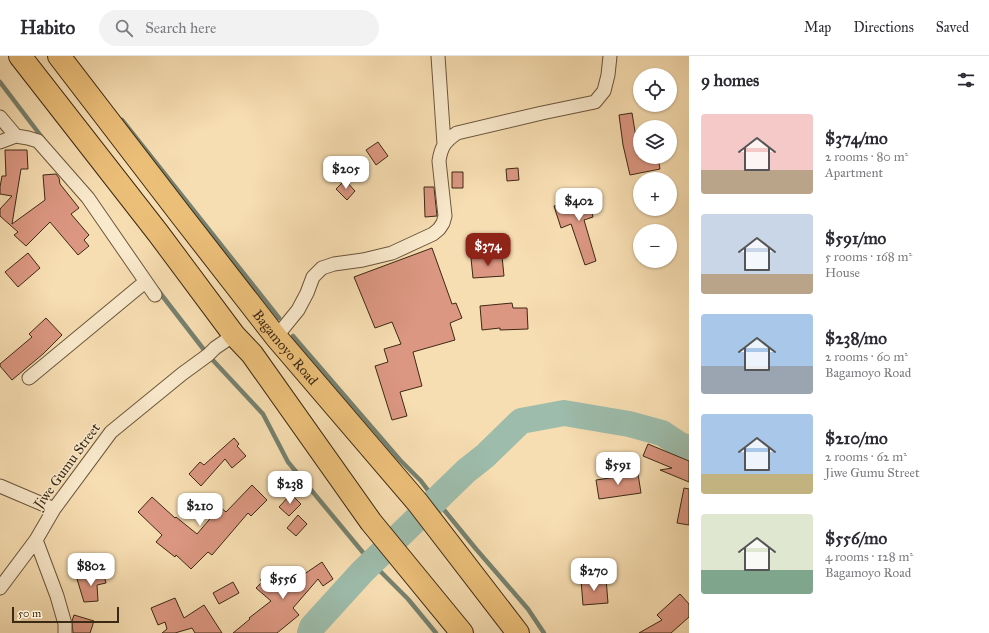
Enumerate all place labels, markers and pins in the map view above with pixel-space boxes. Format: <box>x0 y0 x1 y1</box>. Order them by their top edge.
pin: $205 <box>322 156 370 190</box>
pin: $402 <box>555 188 603 222</box>
pin: $374 <box>464 233 512 267</box>
pin: $591 <box>594 452 642 486</box>
pin: $238 <box>266 471 314 505</box>
pin: $210 <box>176 493 224 527</box>
pin: $802 <box>67 553 115 587</box>
pin: $270 <box>570 558 618 592</box>
pin: $556 <box>259 566 307 600</box>

